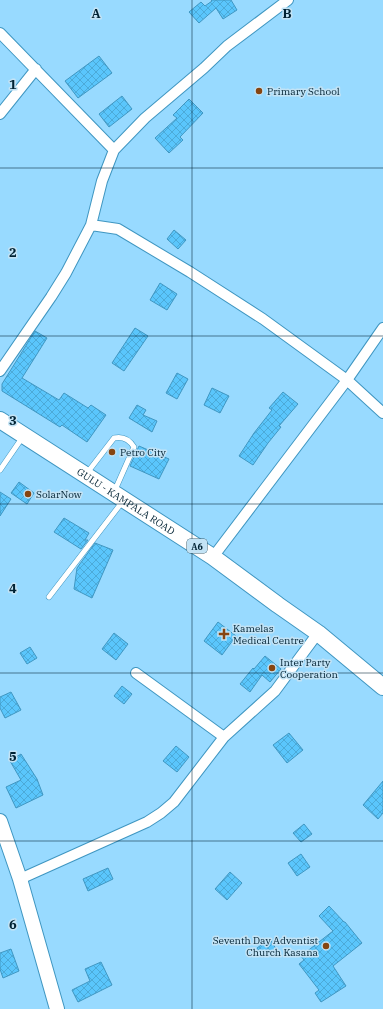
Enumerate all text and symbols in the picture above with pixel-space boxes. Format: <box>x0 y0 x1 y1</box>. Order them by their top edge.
text: A <box>91 5 101 22</box>
text: B <box>282 5 292 22</box>
text: 1 <box>9 76 17 93</box>
place label: Primary School <box>267 85 340 98</box>
marker: Primary School <box>254 86 264 96</box>
text: 2 <box>9 244 17 261</box>
text: 3 <box>9 412 17 429</box>
place label: Petro City <box>120 446 166 459</box>
marker: Petro City <box>107 447 117 457</box>
street label: GULU - KAMPALA ROAD <box>75 465 178 537</box>
place label: SolarNow <box>36 488 82 501</box>
marker: SolarNow <box>23 489 33 499</box>
road number: A6 <box>187 539 207 553</box>
text: 4 <box>9 580 17 597</box>
place label: Kamelas Medical Centre <box>233 622 304 647</box>
marker: Kamelas Medical Centre <box>218 628 230 640</box>
place label: Inter Party Cooperation <box>280 656 338 681</box>
marker: Inter Party Cooperation <box>267 663 277 673</box>
text: 5 <box>9 748 17 765</box>
text: 6 <box>9 916 17 933</box>
place label: Seventh Day Adventist Church Kasana <box>213 934 319 959</box>
marker: Seventh Day Adventist Church Kasana <box>321 941 331 951</box>

